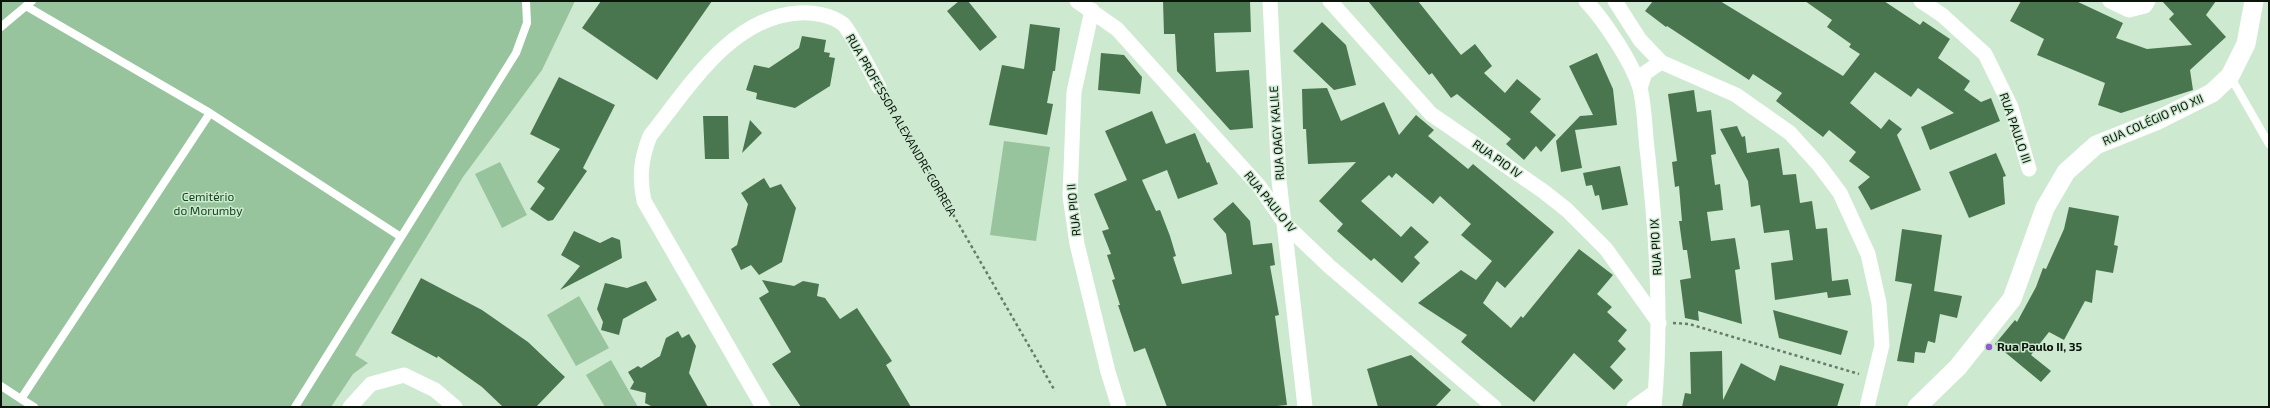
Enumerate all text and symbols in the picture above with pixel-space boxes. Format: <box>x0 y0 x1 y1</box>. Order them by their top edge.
street label: RUA PROFESSOR ALEXANDRE CORREIA <box>843 31 959 219</box>
street label: RUA OAGY KALILE <box>1267 85 1287 181</box>
street label: RUA PAULO III <box>1996 91 2034 165</box>
street label: RUA COLÉGIO PIO XII <box>2100 91 2206 149</box>
street label: RUA PIO IV <box>1470 137 1524 181</box>
street label: RUA PAULO IV <box>1241 168 1299 236</box>
street label: RUA PIO II <box>1064 183 1084 237</box>
park label: Cemitério do Morumby <box>174 190 242 218</box>
street label: RUA PIO IX <box>1647 218 1665 276</box>
place label: Rua Paulo II, 35 <box>1997 340 2082 354</box>
marker: Rua Paulo II, 35 <box>1984 342 1994 352</box>

